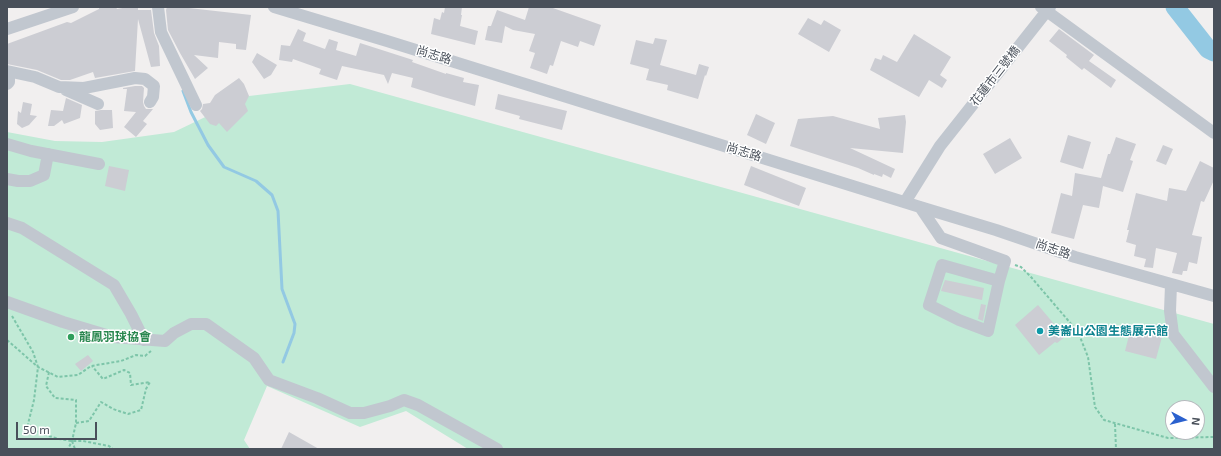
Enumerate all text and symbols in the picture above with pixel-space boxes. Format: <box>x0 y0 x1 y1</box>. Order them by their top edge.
street label: 尚志路 <box>415 43 453 67</box>
street label: 花蓮市三號橋 <box>967 43 1023 109</box>
street label: 尚志路 <box>725 140 763 164</box>
street label: 尚志路 <box>1034 236 1072 262</box>
place label: 美崙山公園生態展示館 <box>1048 324 1168 338</box>
marker: 美崙山公園生態展示館 <box>1035 326 1045 336</box>
place label: 龍鳳羽球協會 <box>79 330 151 344</box>
marker: 龍鳳羽球協會 <box>66 332 76 342</box>
north arrow <box>1165 400 1205 440</box>
scale bar <box>18 414 99 440</box>
text: N <box>1189 417 1203 426</box>
text: 50 m <box>23 422 50 436</box>

